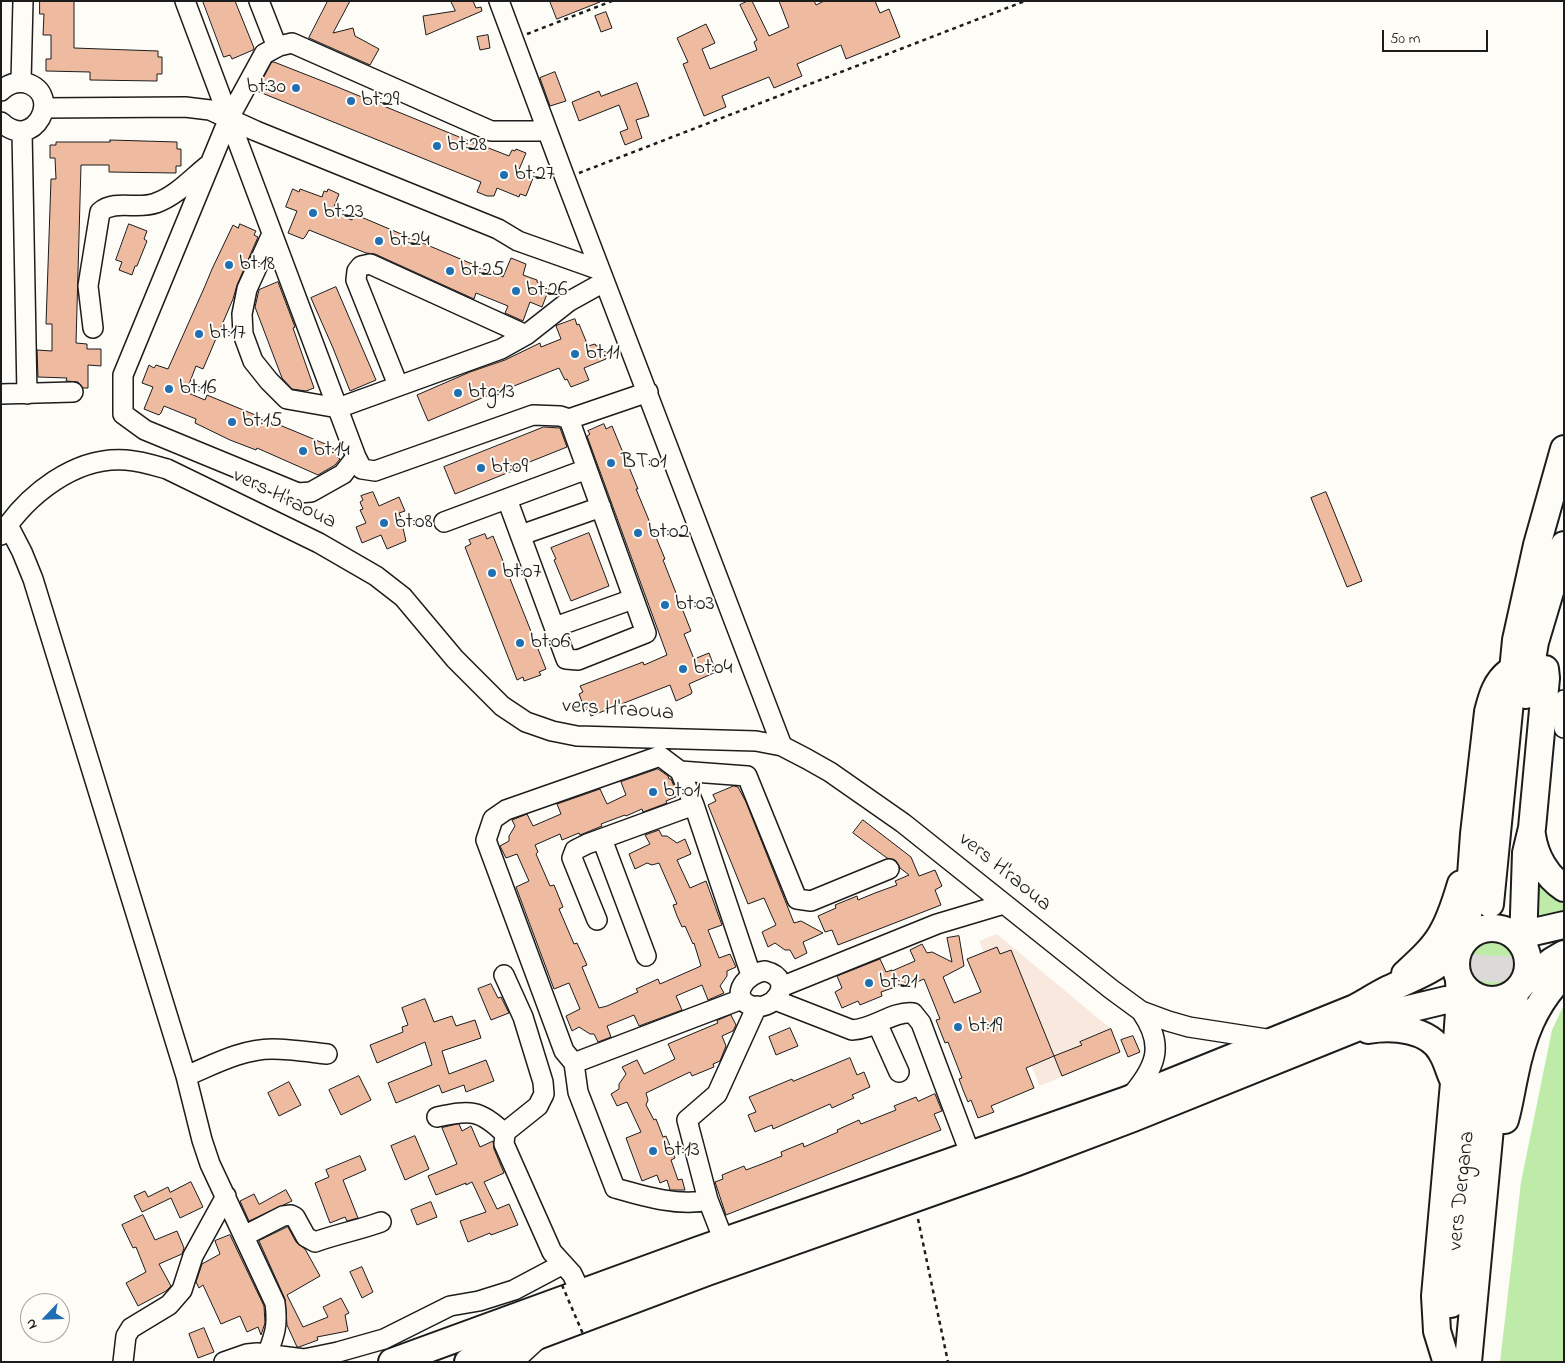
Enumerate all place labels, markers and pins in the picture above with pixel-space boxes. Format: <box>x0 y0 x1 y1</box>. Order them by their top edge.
place label: bt:30 <box>247 75 286 101</box>
marker: bt:30 <box>290 82 302 94</box>
place label: bt:29 <box>361 88 399 114</box>
marker: bt:29 <box>345 95 357 107</box>
place label: bt:28 <box>447 133 487 159</box>
marker: bt:28 <box>431 140 443 152</box>
place label: bt:27 <box>514 162 555 188</box>
marker: bt:27 <box>498 169 510 181</box>
place label: bt:23 <box>323 200 364 226</box>
marker: bt:23 <box>307 207 319 219</box>
place label: bt:24 <box>389 228 430 254</box>
marker: bt:24 <box>373 235 385 247</box>
place label: bt:18 <box>239 252 275 278</box>
place label: bt:25 <box>460 258 504 284</box>
marker: bt:18 <box>223 259 235 271</box>
marker: bt:25 <box>444 265 456 277</box>
place label: bt:26 <box>526 278 567 304</box>
marker: bt:26 <box>510 285 522 297</box>
place label: bt:17 <box>209 321 246 347</box>
marker: bt:17 <box>193 328 205 340</box>
place label: bt:11 <box>585 341 620 367</box>
marker: bt:11 <box>569 348 581 360</box>
place label: bt:16 <box>179 376 217 402</box>
place label: btg:13 <box>468 380 515 406</box>
marker: bt:16 <box>163 383 175 395</box>
marker: btg:13 <box>452 387 464 399</box>
place label: bt:15 <box>242 409 282 435</box>
marker: bt:15 <box>226 416 238 428</box>
place label: bt:14 <box>313 438 350 464</box>
marker: bt:14 <box>297 445 309 457</box>
place label: BT:01 <box>621 450 667 476</box>
place label: bt:09 <box>491 455 528 481</box>
marker: BT:01 <box>605 457 617 469</box>
marker: bt:09 <box>475 462 487 474</box>
place label: bt:08 <box>394 510 433 536</box>
marker: bt:08 <box>378 517 390 529</box>
place label: bt:02 <box>648 520 689 546</box>
marker: bt:02 <box>632 527 644 539</box>
place label: bt:07 <box>502 560 541 586</box>
marker: bt:07 <box>486 567 498 579</box>
place label: bt:03 <box>675 592 714 618</box>
marker: bt:03 <box>659 599 671 611</box>
place label: bt:06 <box>530 630 570 656</box>
marker: bt:06 <box>514 637 526 649</box>
place label: bt:04 <box>693 656 732 682</box>
marker: bt:04 <box>677 663 689 675</box>
place label: bt:01 <box>663 779 700 805</box>
marker: bt:01 <box>647 786 659 798</box>
place label: bt:21 <box>879 970 918 996</box>
marker: bt:21 <box>863 977 875 989</box>
place label: bt:19 <box>968 1014 1002 1040</box>
marker: bt:19 <box>952 1021 964 1033</box>
place label: bt:13 <box>663 1138 700 1164</box>
marker: bt:13 <box>647 1145 659 1157</box>

